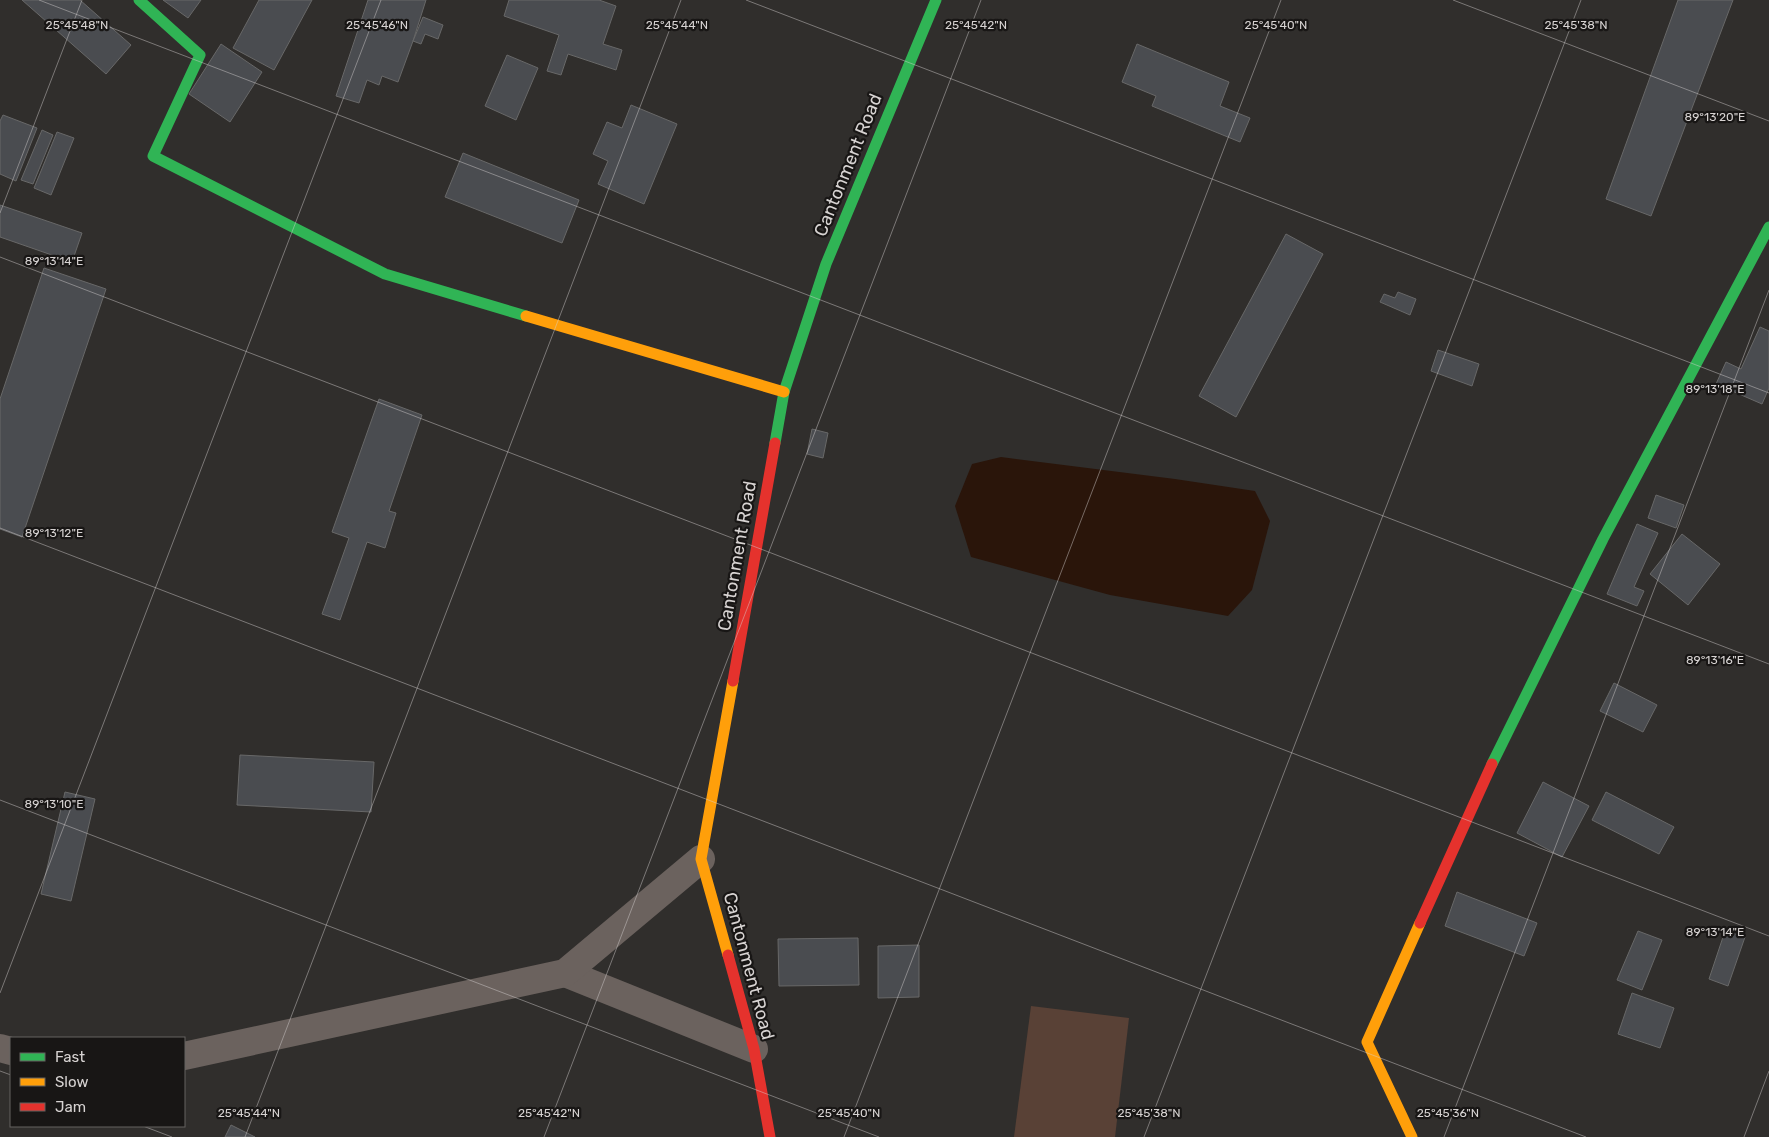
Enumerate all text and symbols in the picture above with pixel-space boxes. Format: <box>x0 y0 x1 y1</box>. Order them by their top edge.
text: 25°45'48"N <box>46 18 108 32</box>
text: 25°45'46"N <box>346 18 408 32</box>
text: 25°45'44"N <box>646 18 708 32</box>
text: 25°45'42"N <box>945 18 1007 32</box>
text: 25°45'40"N <box>1245 18 1307 32</box>
text: 25°45'38"N <box>1544 18 1608 32</box>
street label: Cantonment Road <box>809 90 887 240</box>
text: 89°13'20"E <box>1685 110 1745 124</box>
text: 89°13'14"E <box>25 254 83 268</box>
text: 89°13'18"E <box>1686 382 1744 396</box>
street label: Cantonment Road <box>713 479 761 633</box>
text: 89°13'12"E <box>25 526 83 540</box>
text: 89°13'16"E <box>1686 653 1744 667</box>
text: 89°13'10"E <box>25 797 83 811</box>
street label: Cantonment Road <box>719 890 779 1042</box>
text: 89°13'14"E <box>1686 925 1744 939</box>
legend <box>10 1037 185 1127</box>
text: Fast <box>55 1048 85 1066</box>
text: Slow <box>55 1073 88 1091</box>
text: Jam <box>55 1098 86 1116</box>
text: 25°45'44"N <box>218 1106 280 1120</box>
text: 25°45'42"N <box>518 1106 580 1120</box>
text: 25°45'40"N <box>818 1106 880 1120</box>
text: 25°45'38"N <box>1117 1106 1181 1120</box>
text: 25°45'36"N <box>1417 1106 1479 1120</box>

